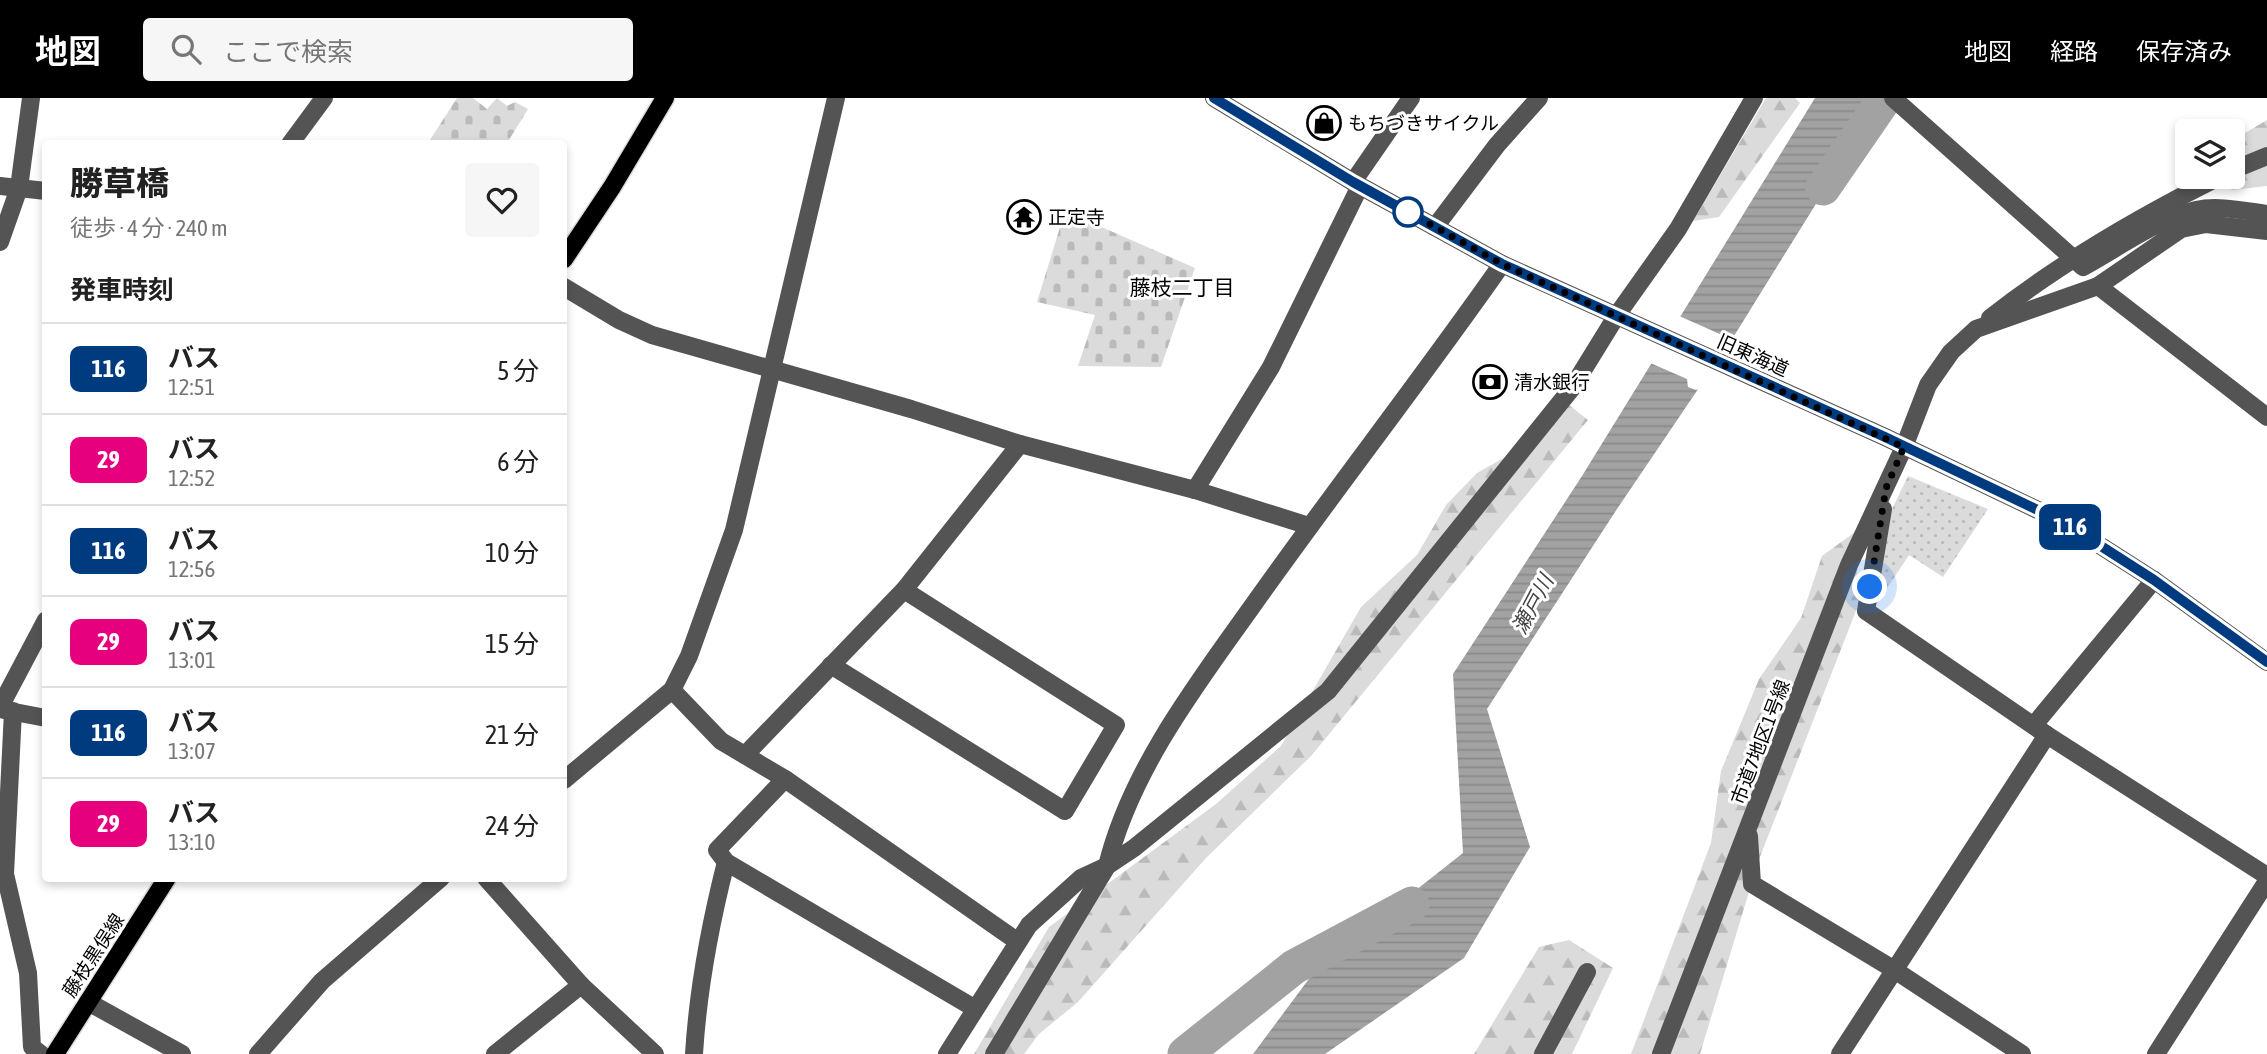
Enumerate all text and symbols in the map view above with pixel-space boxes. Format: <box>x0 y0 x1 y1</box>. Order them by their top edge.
search box <box>143 18 633 81</box>
icon: search <box>167 30 205 68</box>
text: 地図 <box>35 32 101 70</box>
text: ここで検索 <box>223 37 353 67</box>
text: 地図 <box>1964 38 2012 65</box>
text: 経路 <box>2050 38 2098 65</box>
text: 保存済み <box>2136 38 2232 65</box>
shop icon: もちづきサイクル <box>1305 104 1343 142</box>
place label: もちづきサイクル <box>1348 112 1499 134</box>
map controls <box>2175 119 2245 189</box>
button: layers <box>2175 119 2245 189</box>
button: heart <box>465 163 539 237</box>
text: 勝草橋 <box>70 164 169 202</box>
unlabelled marker <box>1393 197 1423 227</box>
temple icon: 正定寺 <box>1005 198 1043 236</box>
place label: 正定寺 <box>1048 206 1105 228</box>
text: 徒歩 · 4 分 · 240 m <box>70 215 228 241</box>
text: 発車時刻 <box>70 275 174 305</box>
district label: 藤枝二丁目 <box>1130 275 1235 299</box>
street label: 旧東海道 <box>1714 329 1792 381</box>
text: バス <box>168 343 220 373</box>
text: 116 <box>92 355 125 382</box>
text: 5 分 <box>497 356 539 386</box>
bank icon: 清水銀行 <box>1471 363 1509 401</box>
place label: 清水銀行 <box>1514 371 1590 393</box>
text: 12:51 <box>168 374 215 400</box>
text: バス <box>168 434 220 464</box>
text: 29 <box>97 446 120 473</box>
text: 6 分 <box>497 447 539 477</box>
text: 12:52 <box>168 465 215 491</box>
line badge: 116 <box>2030 504 2110 550</box>
text: 116 <box>2053 513 2087 540</box>
text: バス <box>168 525 220 555</box>
text: 116 <box>92 537 125 564</box>
text: 10 分 <box>485 538 539 568</box>
text: 12:56 <box>168 556 215 582</box>
water label: 瀬戸川 <box>1507 569 1558 637</box>
your location <box>1852 569 1887 604</box>
text: バス <box>168 616 220 646</box>
text: 29 <box>97 628 120 655</box>
text: 15 分 <box>485 629 539 659</box>
text: 13:01 <box>168 647 216 673</box>
street label: 市道7地区1号線 <box>1726 676 1794 808</box>
text: バス <box>168 707 220 737</box>
text: 116 <box>92 719 125 746</box>
text: 21 分 <box>485 720 539 750</box>
text: 13:07 <box>168 738 216 764</box>
text: バス <box>168 798 220 828</box>
text: 29 <box>97 810 120 837</box>
text: 24 分 <box>485 811 539 841</box>
text: 13:10 <box>168 829 215 855</box>
street label: 藤枝黒俣線 <box>58 909 128 1001</box>

